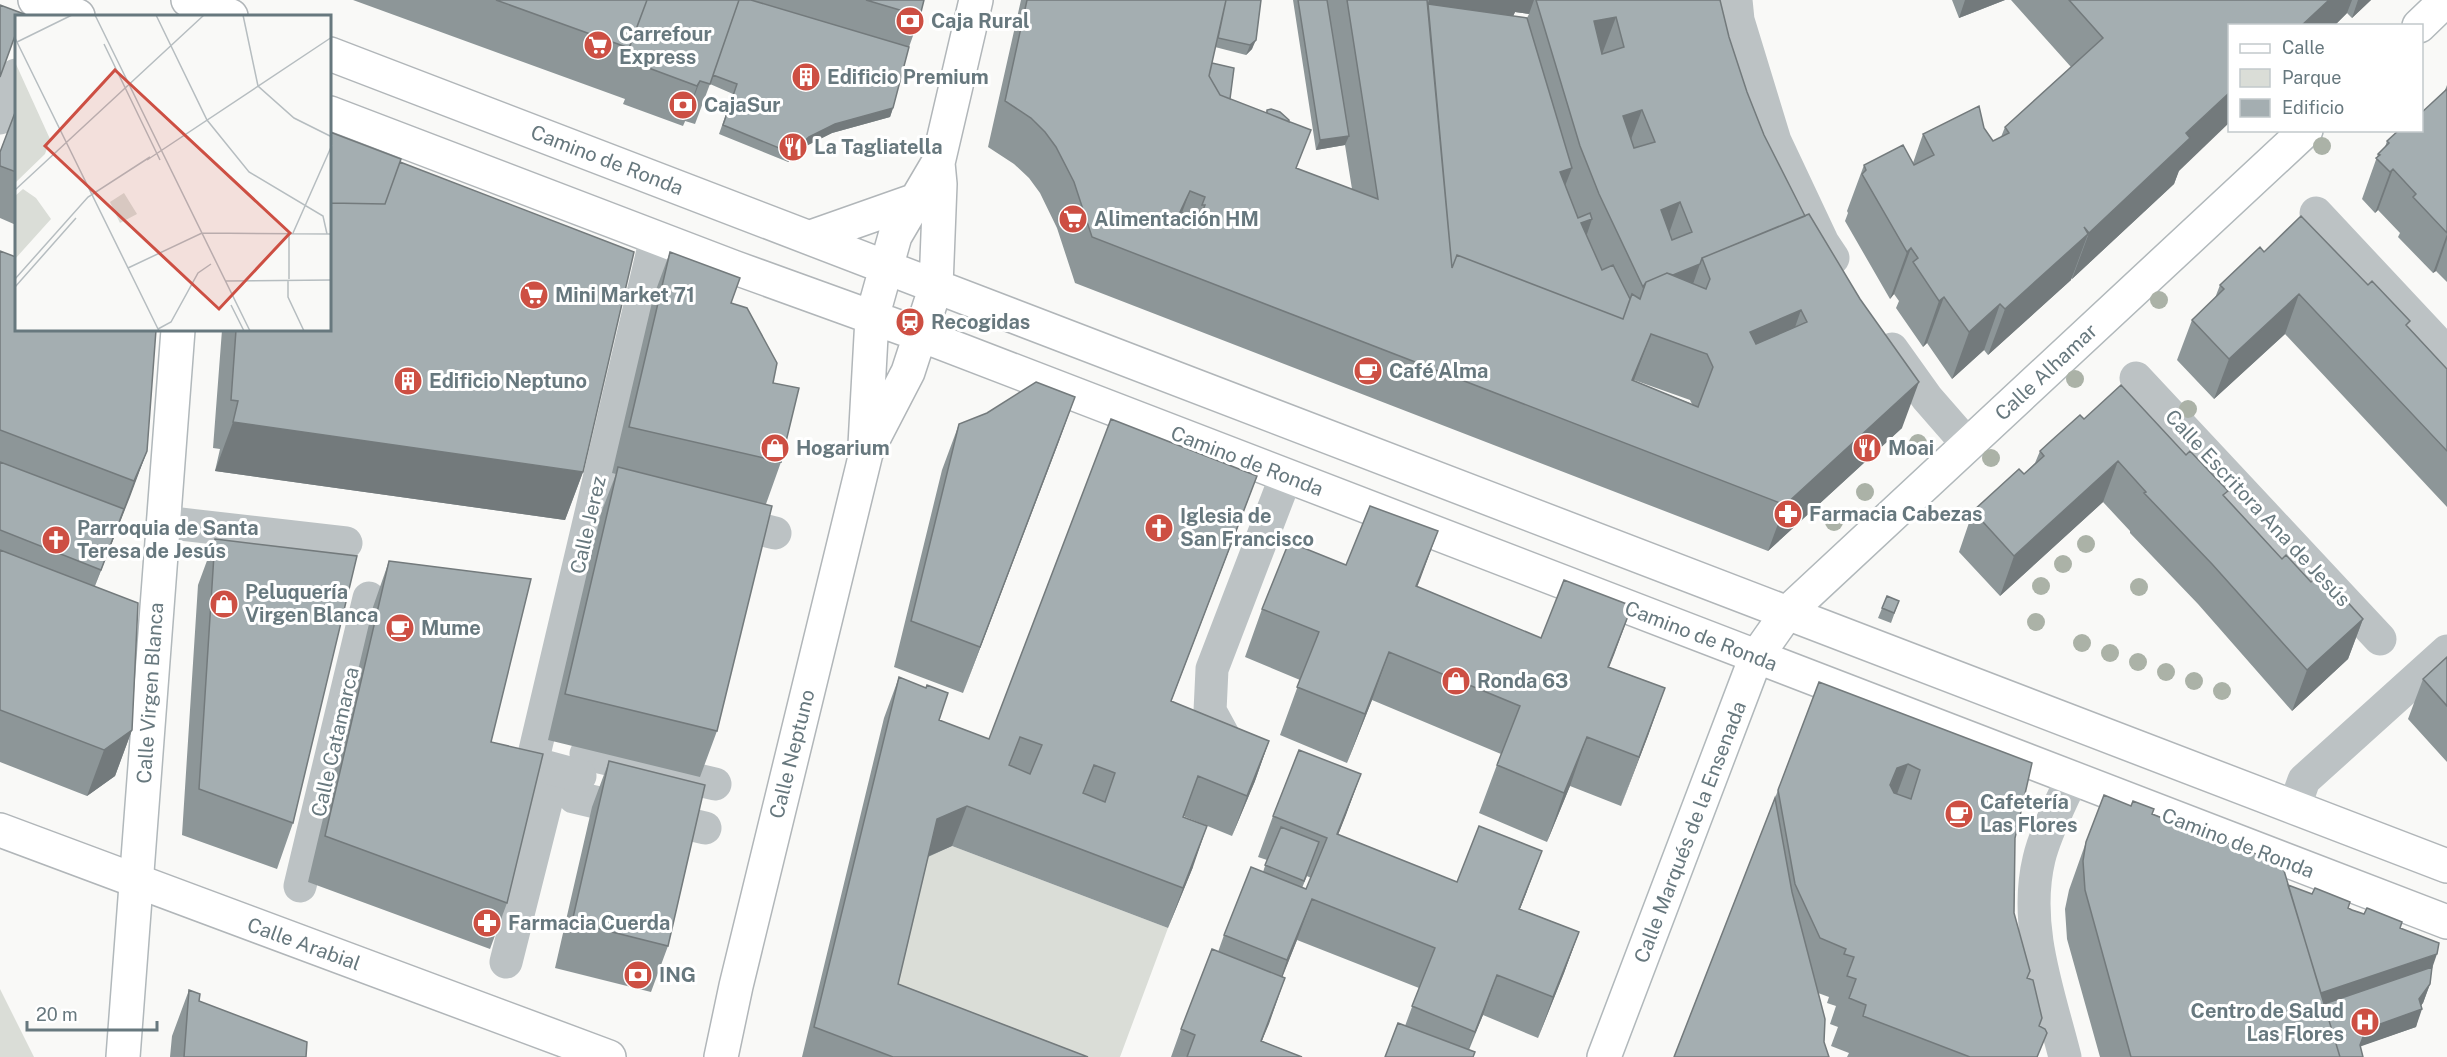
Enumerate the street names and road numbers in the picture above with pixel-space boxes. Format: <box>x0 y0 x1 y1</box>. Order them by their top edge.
street label: Camino de Ronda <box>527 120 687 200</box>
street label: Calle Alhamar <box>1990 318 2102 425</box>
street label: Calle Escritora Ana de Jesús <box>2160 405 2356 611</box>
street label: Camino de Ronda <box>1167 421 1327 501</box>
street label: Calle Jerez <box>565 474 611 576</box>
street label: Camino de Ronda <box>1621 596 1781 676</box>
street label: Calle Virgen Blanca <box>132 602 168 784</box>
street label: Calle Catamarca <box>306 665 364 819</box>
street label: Calle Neptuno <box>764 687 820 821</box>
street label: Calle Marqués de la Ensenada <box>1629 698 1751 966</box>
street label: Camino de Ronda <box>2158 803 2318 883</box>
street label: Calle Arabial <box>244 912 364 976</box>

